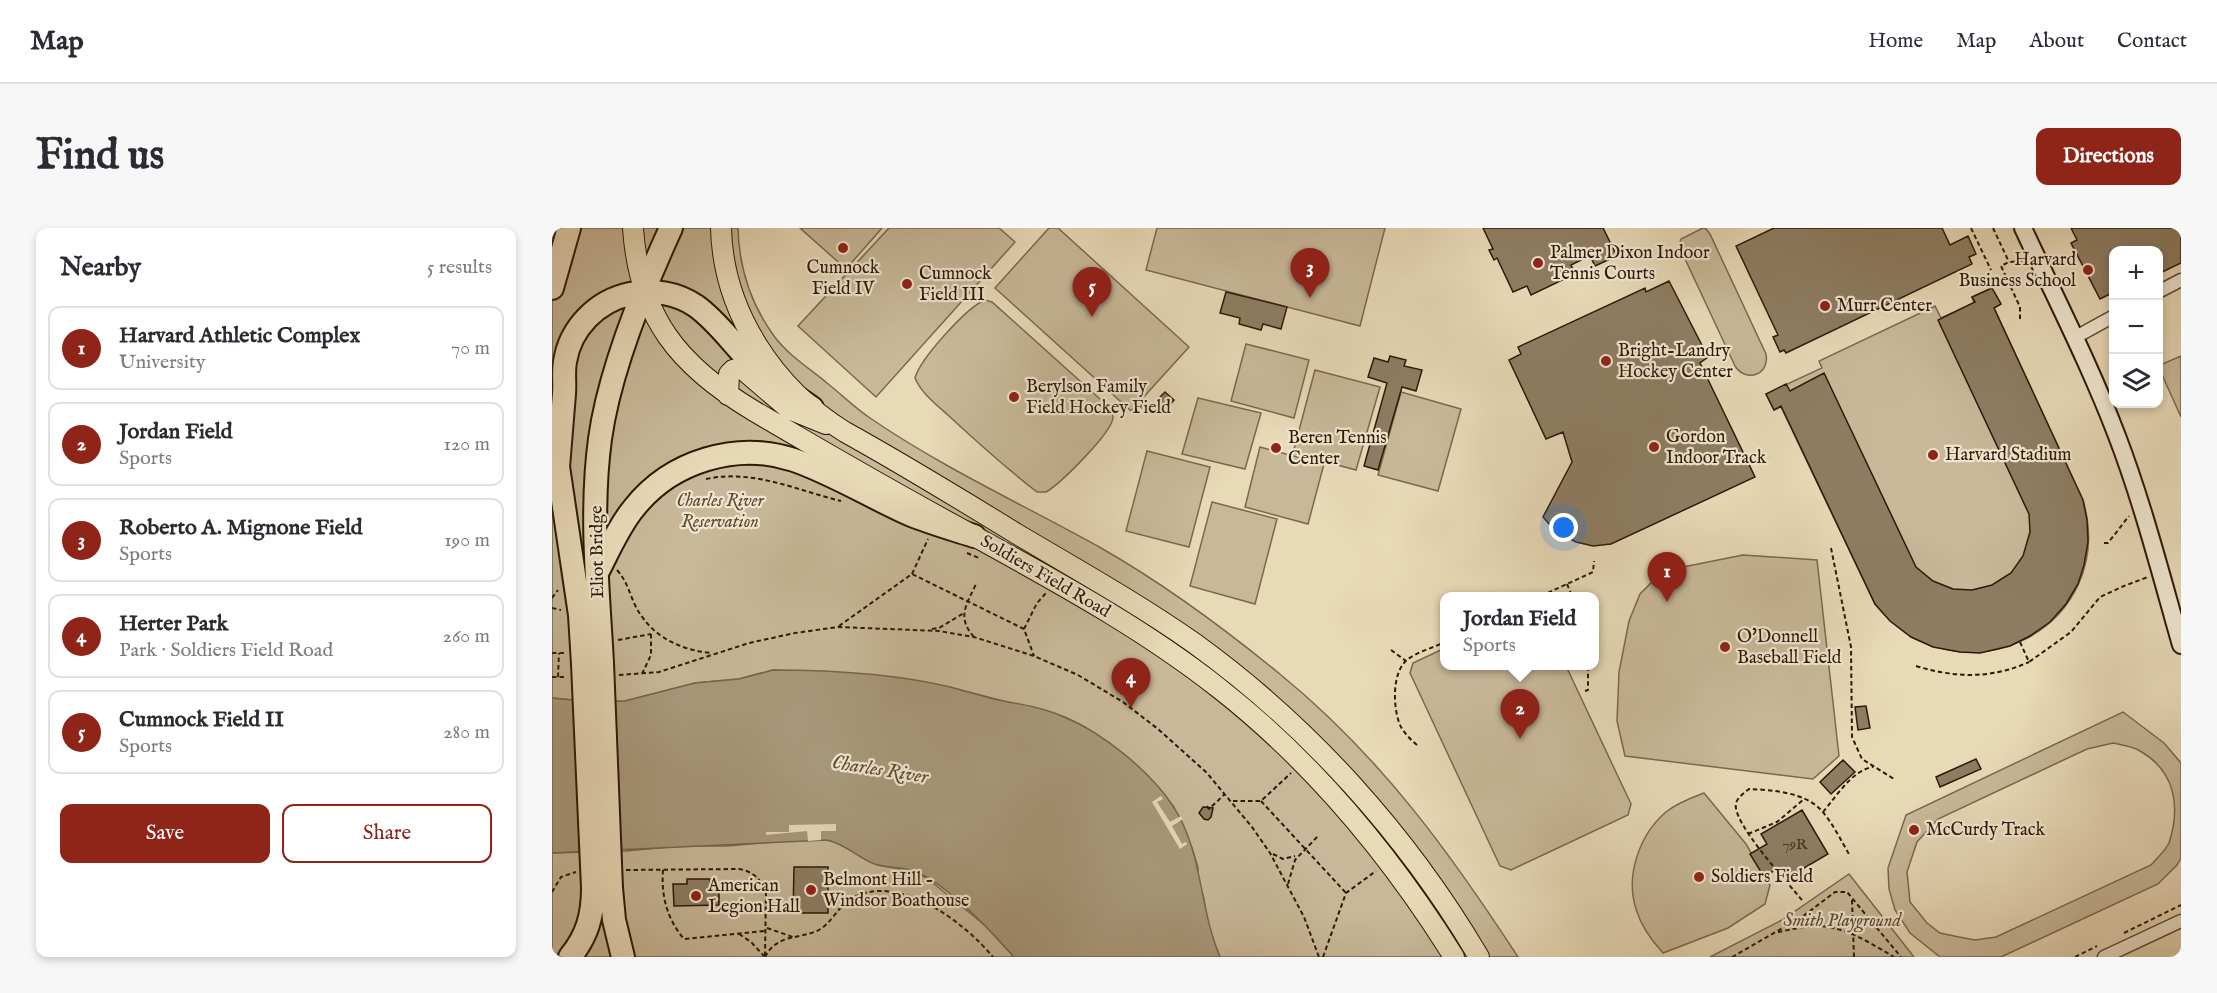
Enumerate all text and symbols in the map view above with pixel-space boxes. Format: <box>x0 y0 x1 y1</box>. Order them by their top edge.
text: Map <box>30 24 84 59</box>
text: Home <box>1868 28 1923 55</box>
text: Map <box>1956 28 1996 55</box>
text: About <box>2029 28 2084 55</box>
text: Contact <box>2117 28 2187 55</box>
button: Directions <box>2036 128 2181 185</box>
text: Find us <box>36 130 164 183</box>
marker: Cumnock Field IV <box>836 241 850 255</box>
place label: Palmer Dixon Indoor Tennis Courts <box>1550 242 1710 286</box>
map controls <box>2109 246 2163 408</box>
button: + <box>2109 246 2163 300</box>
pin: 3 <box>1290 248 1329 298</box>
place label: Harvard Business School <box>1958 249 2076 293</box>
text: Nearby <box>60 251 141 284</box>
text: 5 results <box>427 255 492 280</box>
marker: Palmer Dixon Indoor Tennis Courts <box>1531 256 1545 270</box>
place label: Cumnock Field IV <box>807 257 880 301</box>
place label: Cumnock Field III <box>919 263 992 307</box>
marker: Harvard Business School <box>2081 263 2095 277</box>
pin: 5 <box>1072 268 1112 317</box>
marker: Cumnock Field III <box>900 277 914 291</box>
place label: Murr Center <box>1837 295 1932 318</box>
marker: Murr Center <box>1818 299 1832 313</box>
button: − <box>2109 300 2163 354</box>
text: Harvard Athletic Complex <box>119 322 360 350</box>
text: 1 <box>78 336 85 361</box>
text: 70 m <box>451 336 490 361</box>
place label: Bright-Landry Hockey Center <box>1618 340 1733 384</box>
text: University <box>119 350 206 375</box>
marker: Bright-Landry Hockey Center <box>1599 354 1613 368</box>
button: layers <box>2109 354 2163 408</box>
place label: Berylson Family Field Hockey Field <box>1026 376 1171 420</box>
marker: Berylson Family Field Hockey Field <box>1007 390 1021 404</box>
text: Jordan Field <box>119 418 233 446</box>
place label: Gordon Indoor Track <box>1666 426 1767 470</box>
place label: Beren Tennis Center <box>1288 427 1387 471</box>
text: 2 <box>77 432 86 457</box>
text: 120 m <box>444 432 490 457</box>
marker: Gordon Indoor Track <box>1647 440 1661 454</box>
marker: Beren Tennis Center <box>1269 441 1283 455</box>
place label: Harvard Stadium <box>1945 444 2072 467</box>
text: Sports <box>119 446 172 471</box>
marker: Harvard Stadium <box>1926 448 1940 462</box>
park label: Charles River Reservation <box>676 490 764 534</box>
street label: Eliot Bridge <box>586 505 610 599</box>
your location <box>1549 513 1578 542</box>
text: Roberto A. Mignone Field <box>119 514 363 542</box>
text: 3 <box>78 528 85 553</box>
text: 190 m <box>444 528 490 553</box>
street label: Soldiers Field Road <box>976 530 1115 624</box>
text: Sports <box>119 542 172 567</box>
pin: 1 <box>1648 552 1686 602</box>
popup <box>1440 592 1599 670</box>
text: Jordan Field <box>1463 605 1576 633</box>
text: Herter Park <box>119 610 228 638</box>
text: 4 <box>77 624 86 649</box>
text: 260 m <box>443 624 490 649</box>
place label: O'Donnell Baseball Field <box>1737 626 1842 670</box>
text: Sports <box>1463 633 1516 658</box>
text: Park · Soldiers Field Road <box>119 638 333 663</box>
marker: O'Donnell Baseball Field <box>1718 640 1732 654</box>
pin: 4 <box>1112 658 1150 708</box>
pin: 2 <box>1500 690 1540 739</box>
text: Cumnock Field II <box>119 706 284 734</box>
text: 5 <box>78 720 85 745</box>
text: 280 m <box>443 720 490 745</box>
text: Sports <box>119 734 172 759</box>
water label: Charles River <box>830 750 931 790</box>
button: Save <box>60 804 270 863</box>
button: Share <box>282 804 492 863</box>
place label: McCurdy Track <box>1926 819 2046 842</box>
marker: McCurdy Track <box>1907 823 1921 837</box>
house number: 79R <box>1783 835 1808 854</box>
place label: Soldiers Field <box>1711 866 1813 889</box>
place label: Belmont Hill - Windsor Boathouse <box>823 869 969 913</box>
marker: Soldiers Field <box>1692 870 1706 884</box>
place label: American Legion Hall <box>707 875 800 919</box>
marker: Belmont Hill - Windsor Boathouse <box>804 883 818 897</box>
marker: American Legion Hall <box>689 889 703 903</box>
park label: Smith Playground <box>1783 910 1902 933</box>

